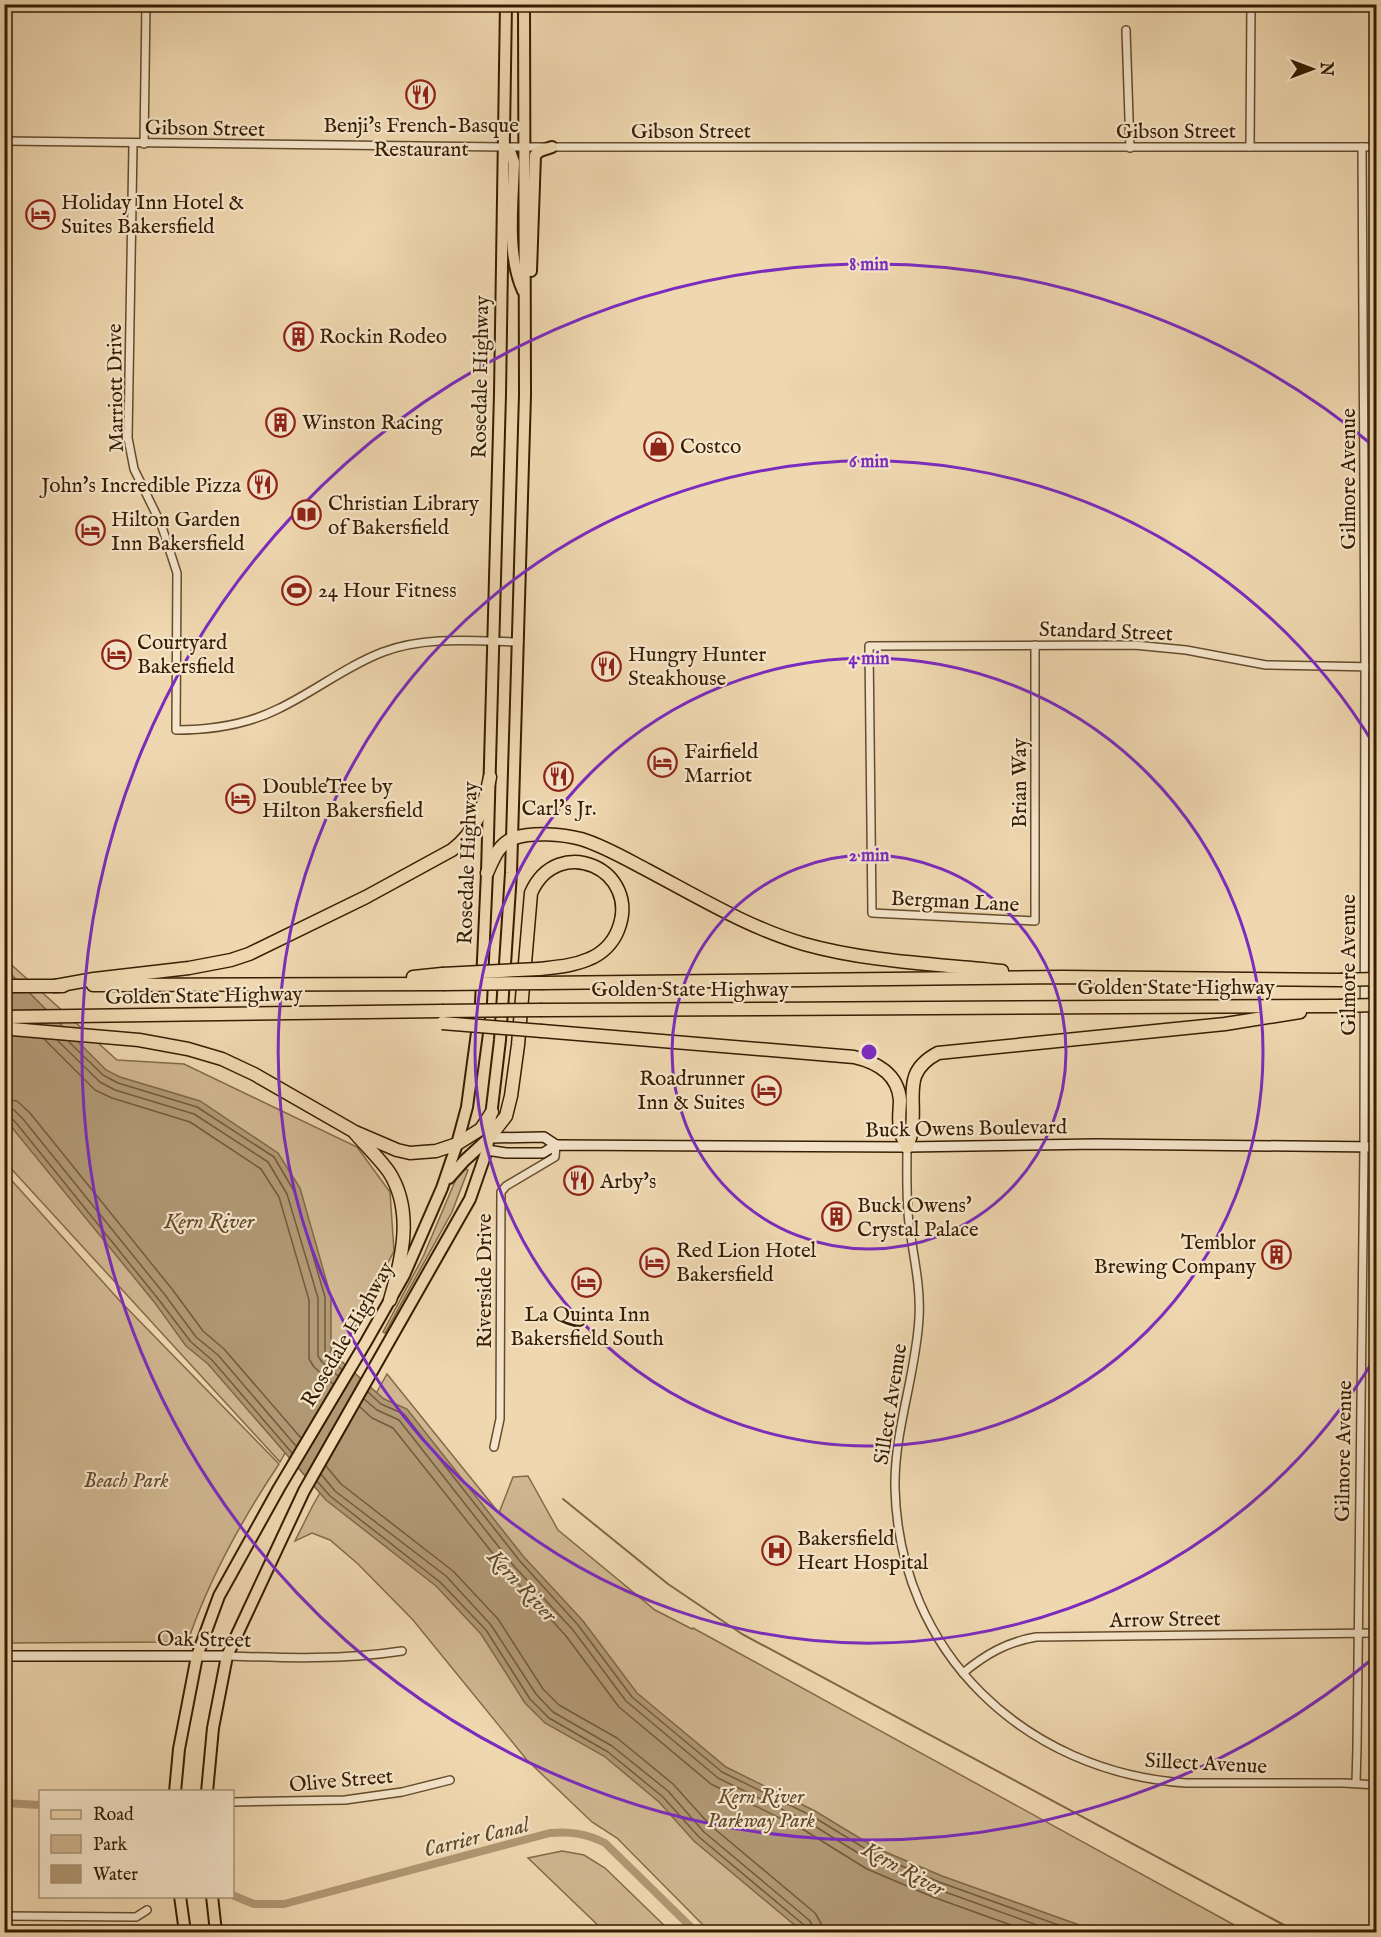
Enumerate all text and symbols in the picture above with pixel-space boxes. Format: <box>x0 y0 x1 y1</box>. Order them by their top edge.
north arrow <box>1282 39 1342 99</box>
text: N <box>1315 61 1335 76</box>
restaurant icon: Benji's French-Basque Restaurant <box>405 78 437 110</box>
place label: Benji's French-Basque Restaurant <box>323 113 519 164</box>
street label: Gibson Street <box>145 115 265 144</box>
street label: Gibson Street <box>631 119 751 146</box>
street label: Gibson Street <box>1116 119 1236 146</box>
place label: Holiday Inn Hotel & Suites Bakersfield <box>61 190 244 241</box>
hotel icon: Holiday Inn Hotel & Suites Bakersfield <box>24 198 56 230</box>
text: 8 min <box>849 254 889 277</box>
street label: Rosedale Highway <box>467 295 496 459</box>
building icon: Rockin Rodeo <box>282 320 314 352</box>
street label: Marriott Drive <box>102 323 131 453</box>
place label: Rockin Rodeo <box>319 324 447 351</box>
building icon: Winston Racing <box>265 406 297 438</box>
street label: Gilmore Avenue <box>1336 408 1363 550</box>
place label: Winston Racing <box>302 410 443 437</box>
shop icon: Costco <box>643 430 675 462</box>
place label: Costco <box>680 434 741 461</box>
text: 6 min <box>849 451 889 474</box>
restaurant icon: John's Incredible Pizza <box>246 469 278 501</box>
place label: John's Incredible Pizza <box>39 473 242 500</box>
place label: Christian Library of Bakersfield <box>328 491 480 542</box>
library icon: Christian Library of Bakersfield <box>291 499 323 531</box>
place label: Hilton Garden Inn Bakersfield <box>111 507 245 558</box>
hotel icon: Hilton Garden Inn Bakersfield <box>74 515 106 547</box>
sports icon: 24 Hour Fitness <box>281 574 313 606</box>
place label: 24 Hour Fitness <box>318 578 457 605</box>
street label: Standard Street <box>1038 617 1173 648</box>
place label: Courtyard Bakersfield <box>137 630 235 681</box>
hotel icon: Courtyard Bakersfield <box>100 638 132 670</box>
place label: Hungry Hunter Steakhouse <box>628 642 766 693</box>
text: 4 min <box>848 648 890 671</box>
restaurant icon: Hungry Hunter Steakhouse <box>591 650 623 682</box>
street label: Brian Way <box>1007 737 1034 828</box>
place label: Fairfield Marriot <box>684 739 759 790</box>
hotel icon: Fairfield Marriot <box>647 747 679 779</box>
restaurant icon: Carl's Jr. <box>543 761 575 793</box>
place label: DoubleTree by Hilton Bakersfield <box>262 774 424 825</box>
street label: Rosedale Highway <box>452 780 485 945</box>
hotel icon: DoubleTree by Hilton Bakersfield <box>225 782 257 814</box>
place label: Carl's Jr. <box>521 796 597 823</box>
text: 2 min <box>849 845 890 868</box>
street label: Bergman Lane <box>890 886 1020 919</box>
street label: Gilmore Avenue <box>1336 894 1363 1036</box>
street label: Golden State Highway <box>1077 975 1275 1002</box>
street label: Golden State Highway <box>591 977 789 1004</box>
street label: Golden State Highway <box>105 981 304 1012</box>
centre of rings <box>859 1042 879 1062</box>
place label: Roadrunner Inn & Suites <box>637 1066 745 1117</box>
hotel icon: Roadrunner Inn & Suites <box>750 1074 782 1106</box>
street label: Buck Owens Boulevard <box>865 1114 1068 1145</box>
restaurant icon: Arby's <box>563 1165 595 1197</box>
place label: Arby's <box>599 1169 656 1196</box>
place label: Buck Owens' Crystal Palace <box>857 1193 979 1244</box>
building icon: Buck Owens' Crystal Palace <box>820 1201 852 1233</box>
water label: Kern River <box>163 1208 255 1236</box>
street label: Riverside Drive <box>472 1213 499 1349</box>
place label: Temblor Brewing Company <box>1094 1230 1257 1281</box>
place label: Red Lion Hotel Bakersfield <box>676 1238 817 1289</box>
building icon: Temblor Brewing Company <box>1261 1238 1293 1270</box>
hotel icon: Red Lion Hotel Bakersfield <box>639 1246 671 1278</box>
street label: Rosedale Highway <box>296 1257 401 1412</box>
hotel icon: La Quinta Inn Bakersfield South <box>571 1267 603 1299</box>
place label: La Quinta Inn Bakersfield South <box>510 1302 664 1353</box>
street label: Sillect Avenue <box>869 1341 914 1467</box>
street label: Gilmore Avenue <box>1330 1380 1359 1522</box>
park label: Beach Park <box>83 1468 169 1495</box>
place label: Bakersfield Heart Hospital <box>797 1526 929 1577</box>
hospital icon: Bakersfield Heart Hospital <box>760 1534 792 1566</box>
water label: Kern River <box>480 1543 563 1630</box>
street label: Arrow Street <box>1108 1606 1221 1635</box>
street label: Oak Street <box>157 1626 251 1655</box>
street label: Sillect Avenue <box>1144 1748 1268 1781</box>
street label: Olive Street <box>288 1764 394 1799</box>
park label: Kern River Parkway Park <box>707 1784 816 1835</box>
legend <box>39 1790 234 1898</box>
text: Road <box>93 1804 134 1827</box>
water label: Carrier Canal <box>421 1811 534 1865</box>
text: Park <box>93 1834 128 1857</box>
water label: Kern River <box>856 1835 950 1905</box>
text: Water <box>93 1864 138 1887</box>

